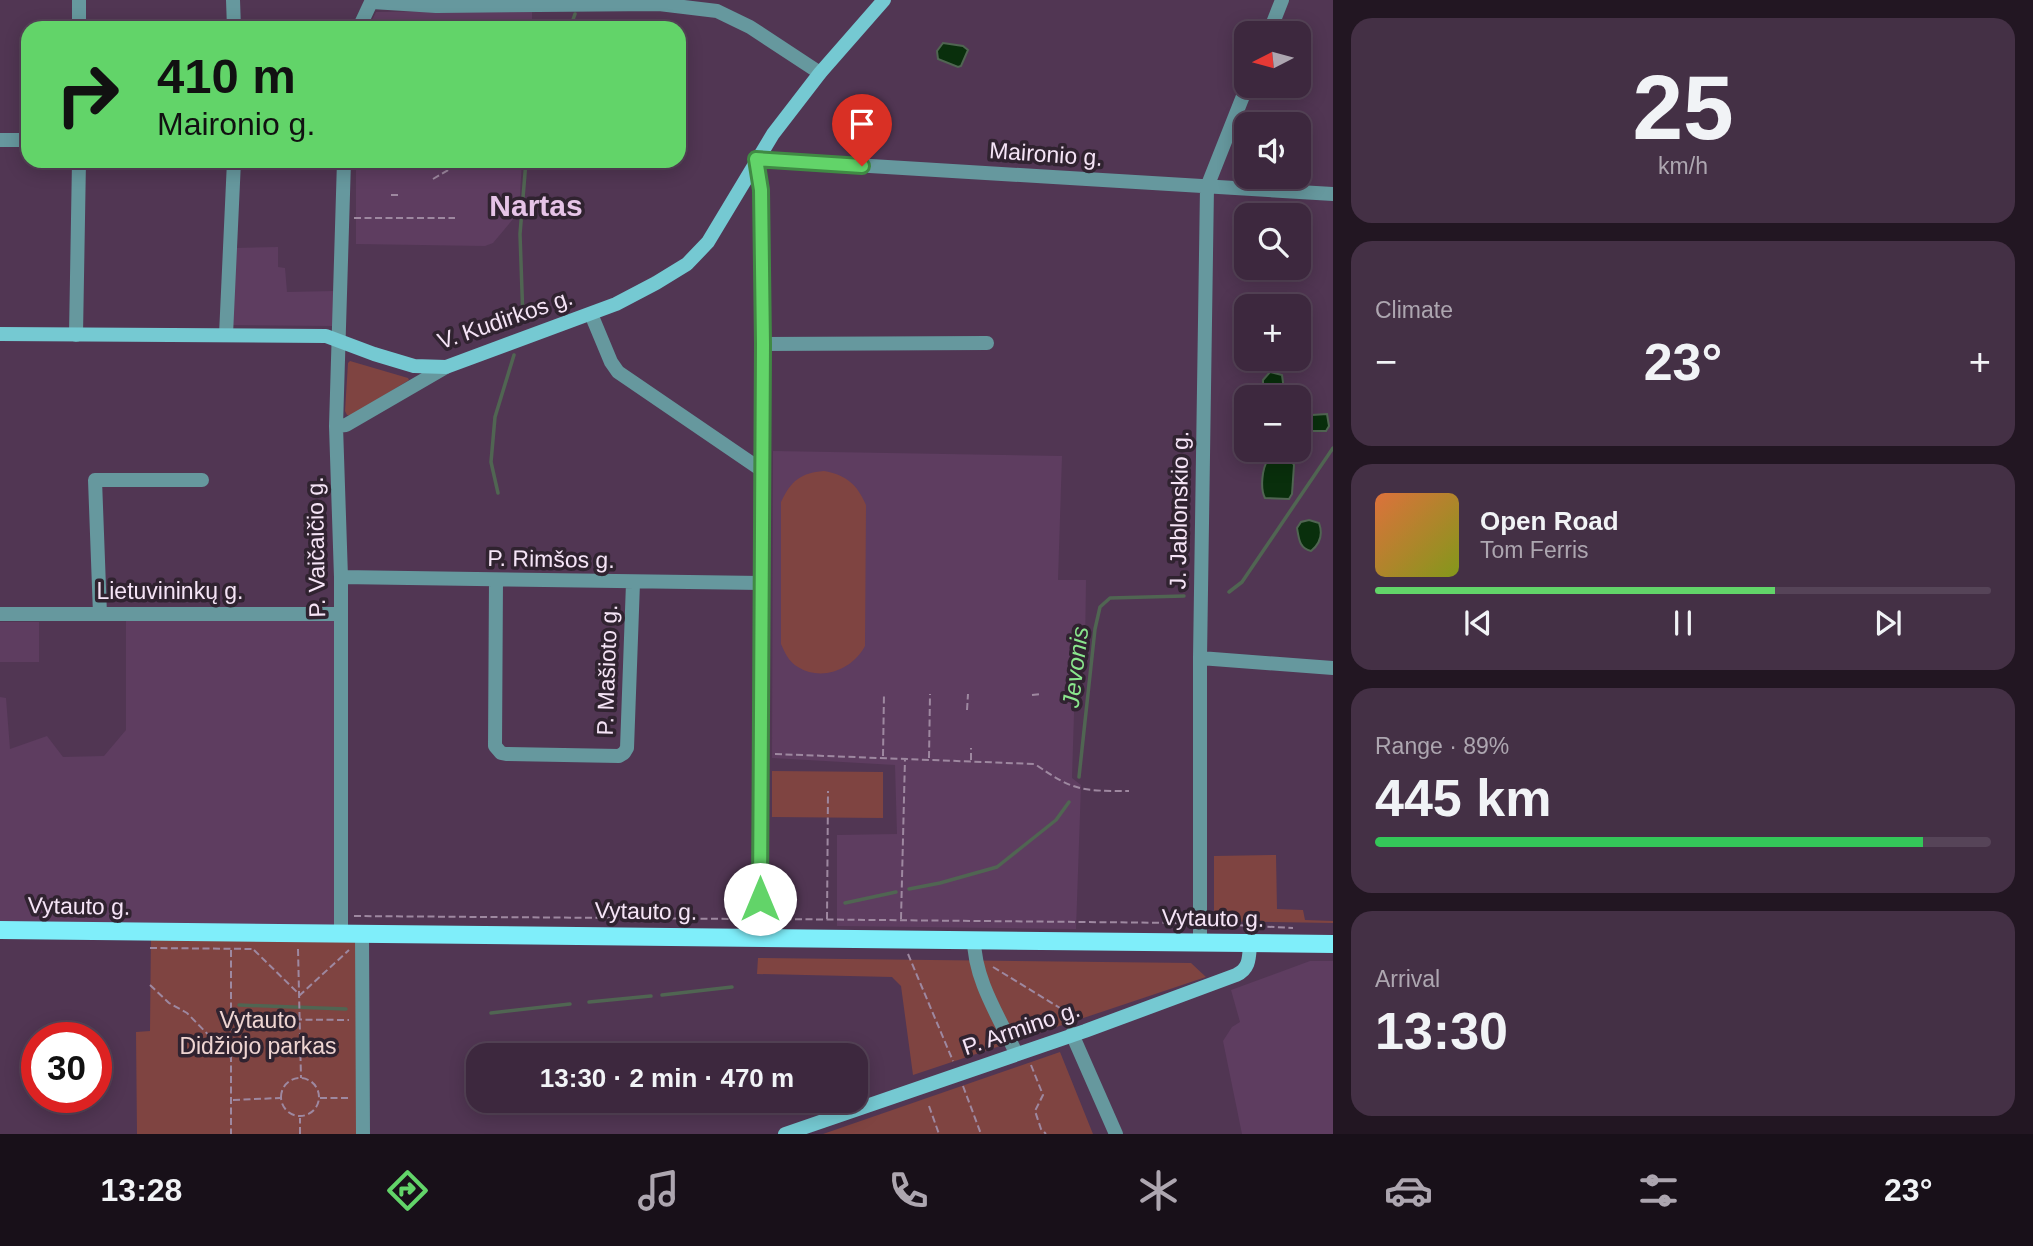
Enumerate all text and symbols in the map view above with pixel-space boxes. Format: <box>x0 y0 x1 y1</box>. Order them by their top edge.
north arrow <box>1234 21 1311 98</box>
map controls <box>1234 21 1311 462</box>
icon: right <box>42 49 133 140</box>
text: 410 m <box>157 49 296 103</box>
text: 25 <box>1632 57 1734 158</box>
pin <box>832 94 892 166</box>
icon: arrive <box>843 105 881 143</box>
text: Maironio g. <box>157 106 315 142</box>
button: sound <box>1234 112 1311 189</box>
street label: Maironio g. <box>988 137 1104 171</box>
text: km/h <box>1658 153 1708 179</box>
district label: Nartas <box>489 189 583 222</box>
button: search <box>1234 203 1311 280</box>
street label: V. Kudirkos g. <box>434 284 576 354</box>
button: + <box>1234 294 1311 371</box>
text: Climate <box>1375 297 1453 323</box>
text: 23° <box>1644 333 1722 391</box>
text: − <box>1375 341 1397 383</box>
text: + <box>1969 341 1991 383</box>
button: − <box>1234 385 1311 462</box>
street label: J. Jablonskio g. <box>1165 431 1193 589</box>
street label: P. Vaičaičio g. <box>302 476 330 618</box>
text: Open Road <box>1480 506 1619 536</box>
text: Tom Ferris <box>1480 537 1589 563</box>
street label: P. Rimšos g. <box>487 545 615 573</box>
street label: Lietuvininkų g. <box>96 578 244 604</box>
street label: P. Mašioto g. <box>592 604 622 736</box>
icon: previous <box>1459 604 1497 642</box>
icon: pause <box>1664 604 1702 642</box>
icon: next <box>1869 604 1907 642</box>
water label: Jevonis <box>1057 625 1093 710</box>
text: Range · 89% <box>1375 733 1509 759</box>
text: 445 km <box>1375 769 1551 827</box>
position arrow <box>723 862 797 936</box>
street label: Vytauto g. <box>27 892 131 920</box>
street label: Vytauto g. <box>594 897 698 925</box>
street label: Vytauto g. <box>1161 904 1265 932</box>
text: Arrival <box>1375 966 1440 992</box>
street label: P. Armino g. <box>959 996 1083 1060</box>
text: 13:30 <box>1375 1002 1508 1060</box>
park label: Vytauto Didžiojo parkas <box>179 1007 337 1059</box>
speed limit sign: 30 <box>21 1022 112 1113</box>
text: 13:30 · 2 min · 470 m <box>540 1063 794 1093</box>
icon: directions <box>383 1166 432 1215</box>
icon: music <box>634 1166 683 1215</box>
icon: phone <box>884 1166 933 1215</box>
icon: climate <box>1134 1166 1183 1215</box>
icon: car <box>1384 1166 1433 1215</box>
icon: filters <box>1634 1166 1683 1215</box>
text: 13:28 <box>101 1172 182 1208</box>
text: 23° <box>1884 1172 1932 1208</box>

